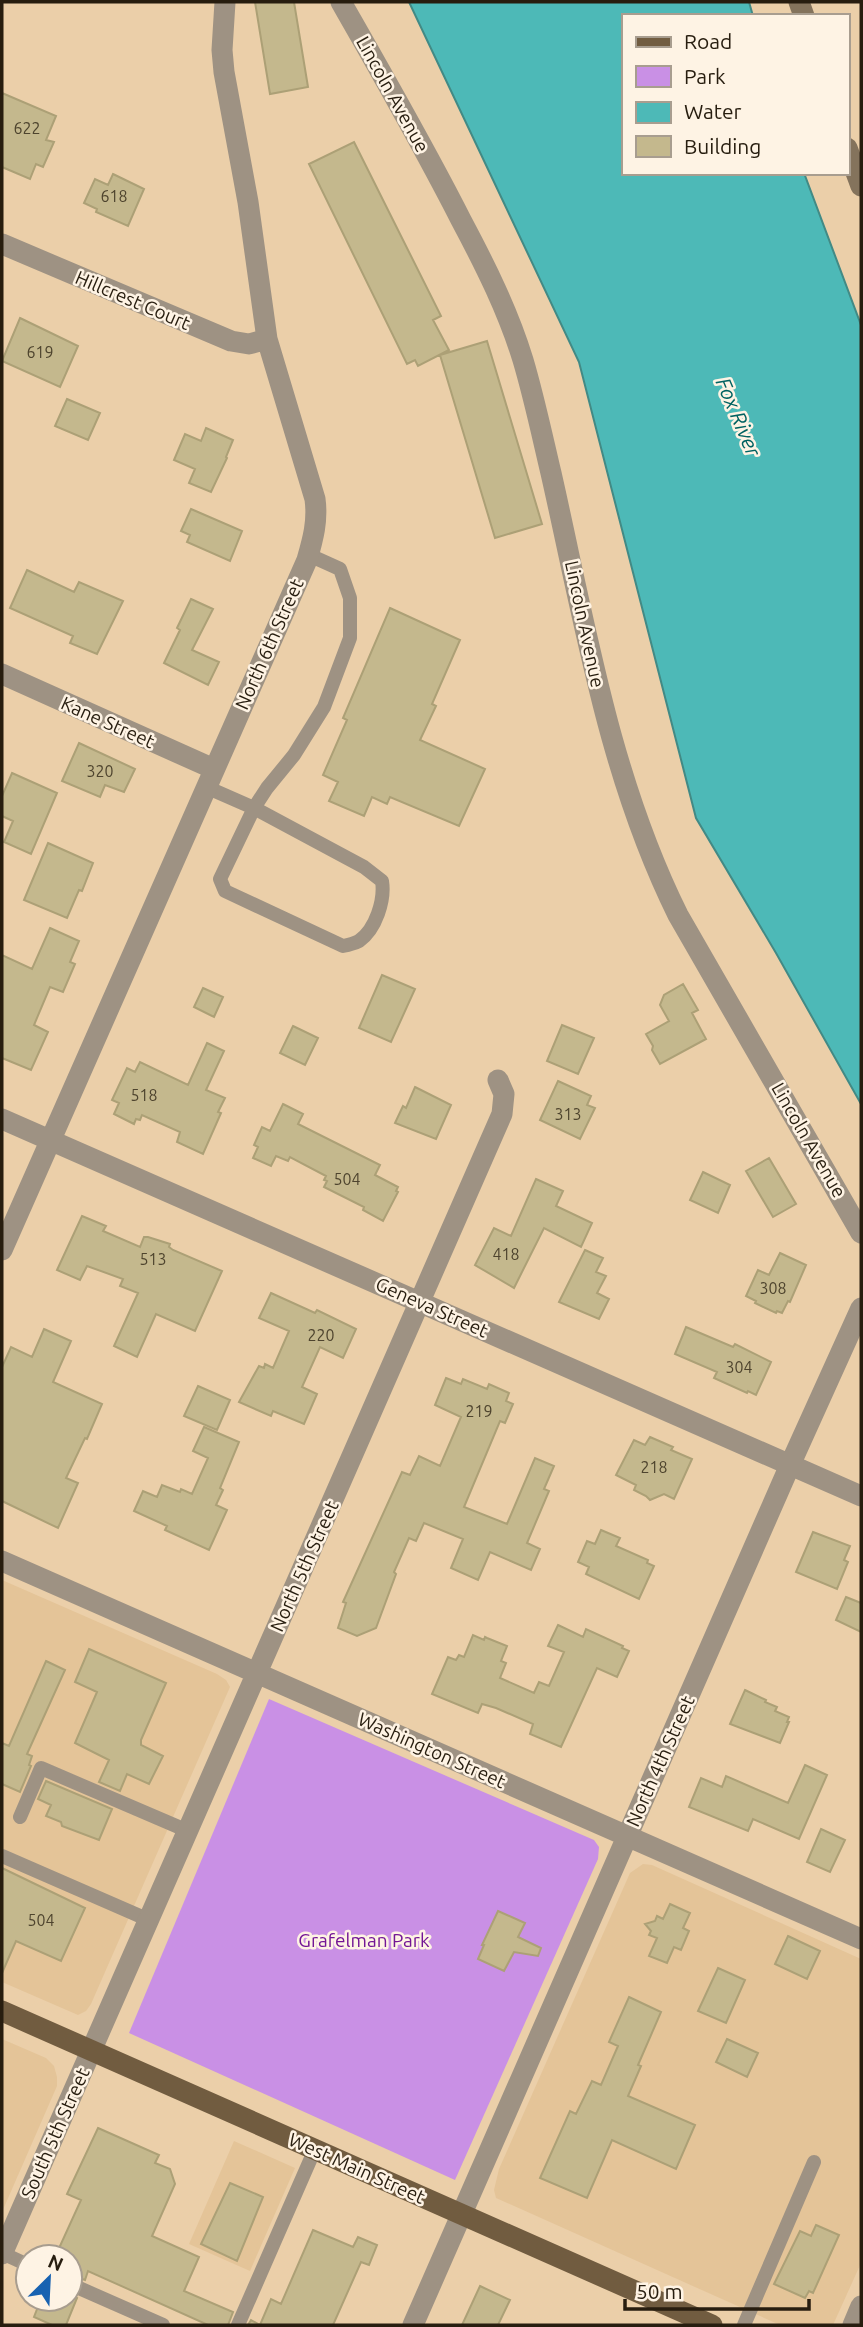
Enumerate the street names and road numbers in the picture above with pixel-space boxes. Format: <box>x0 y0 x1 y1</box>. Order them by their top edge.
street label: Lincoln Avenue <box>352 32 434 156</box>
street label: Hillcrest Court <box>72 266 194 334</box>
street label: Lincoln Avenue <box>561 559 609 689</box>
street label: North 6th Street <box>230 575 308 713</box>
street label: Kane Street <box>58 692 159 753</box>
street label: Lincoln Avenue <box>767 1079 851 1201</box>
street label: Geneva Street <box>372 1272 492 1342</box>
street label: North 5th Street <box>265 1497 343 1635</box>
street label: North 4th Street <box>621 1692 699 1830</box>
street label: Washington Street <box>355 1708 510 1793</box>
street label: South 5th Street <box>16 2064 94 2202</box>
street label: West Main Street <box>285 2128 429 2208</box>

